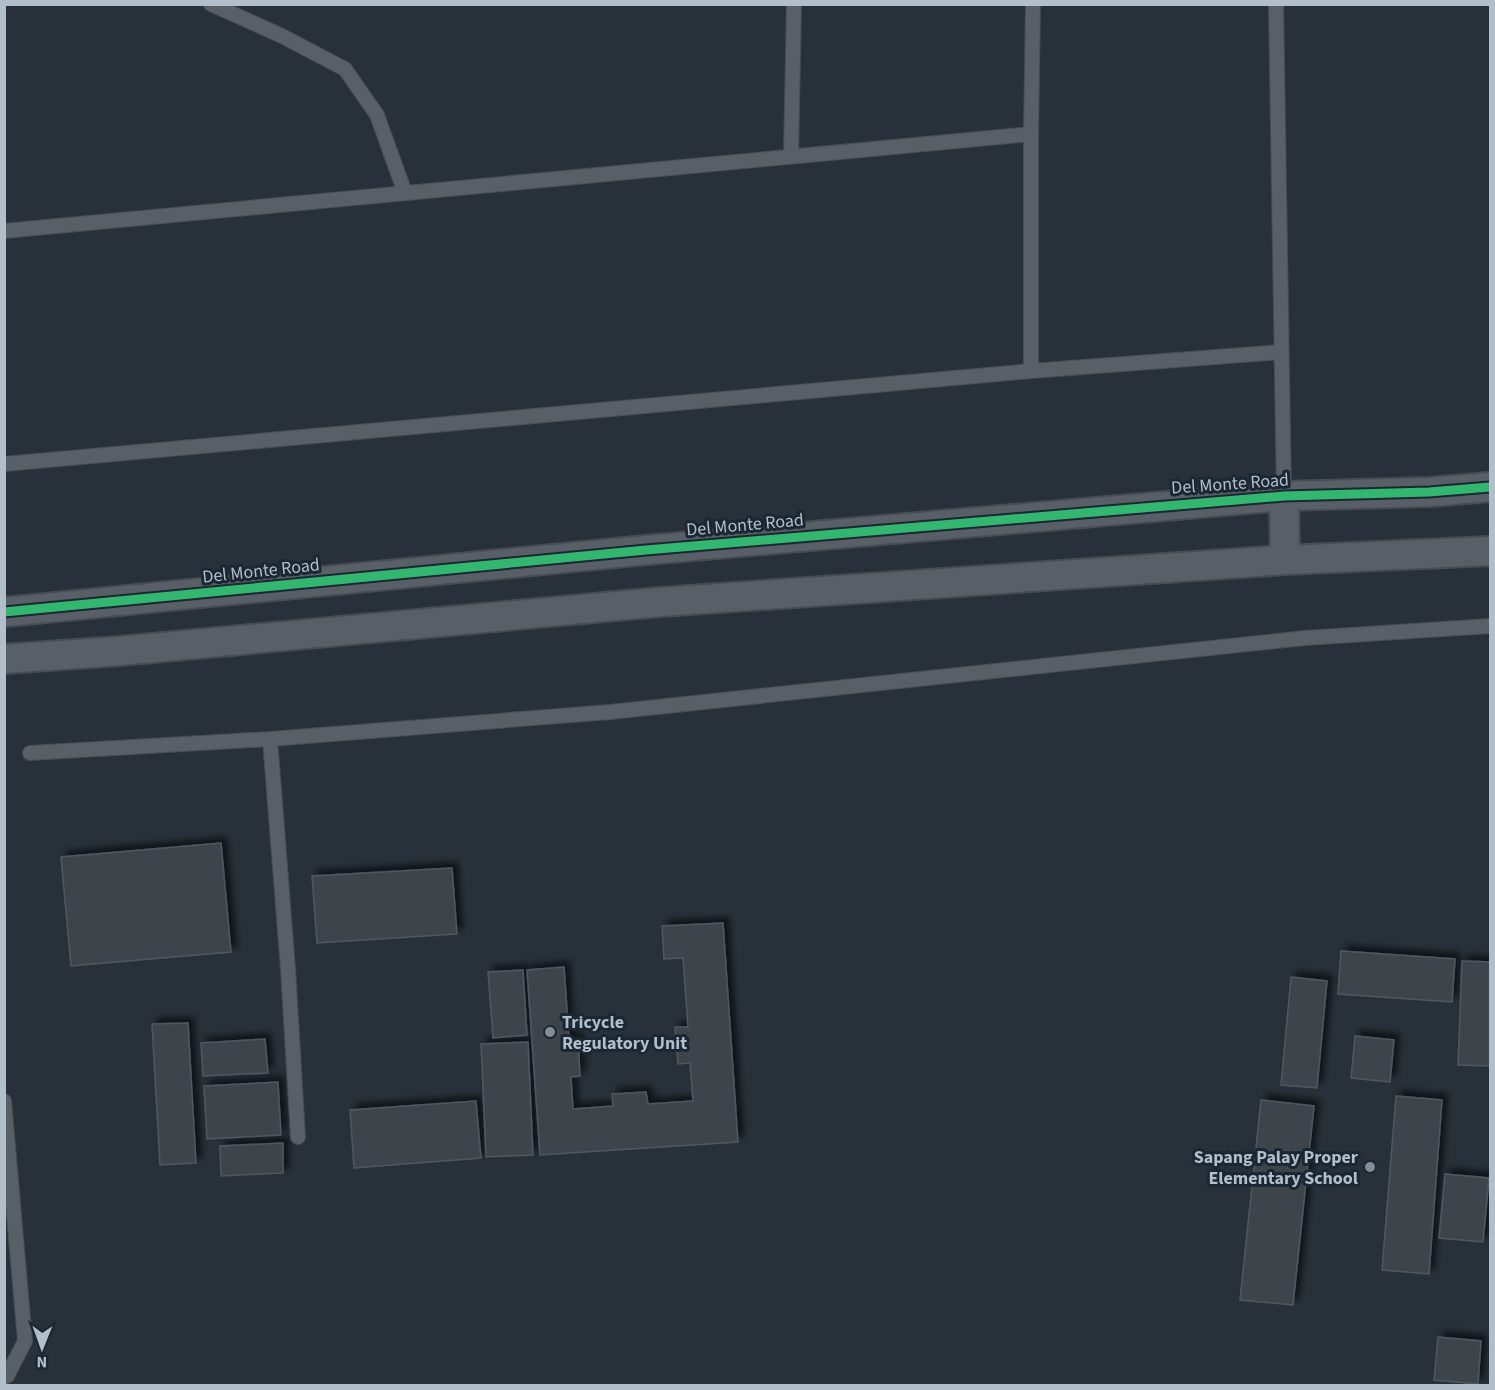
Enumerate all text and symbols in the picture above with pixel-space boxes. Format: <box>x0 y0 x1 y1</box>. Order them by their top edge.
street label: Del Monte Road <box>1170 467 1290 501</box>
street label: Del Monte Road <box>685 507 805 543</box>
street label: Del Monte Road <box>201 552 321 590</box>
place label: Tricycle Regulatory Unit <box>562 1010 687 1056</box>
marker: Tricycle Regulatory Unit <box>543 1025 557 1039</box>
place label: Sapang Palay Proper Elementary School <box>1194 1145 1359 1191</box>
marker: Sapang Palay Proper Elementary School <box>1363 1160 1377 1174</box>
north arrow <box>12 1318 72 1378</box>
text: N <box>36 1351 47 1373</box>

